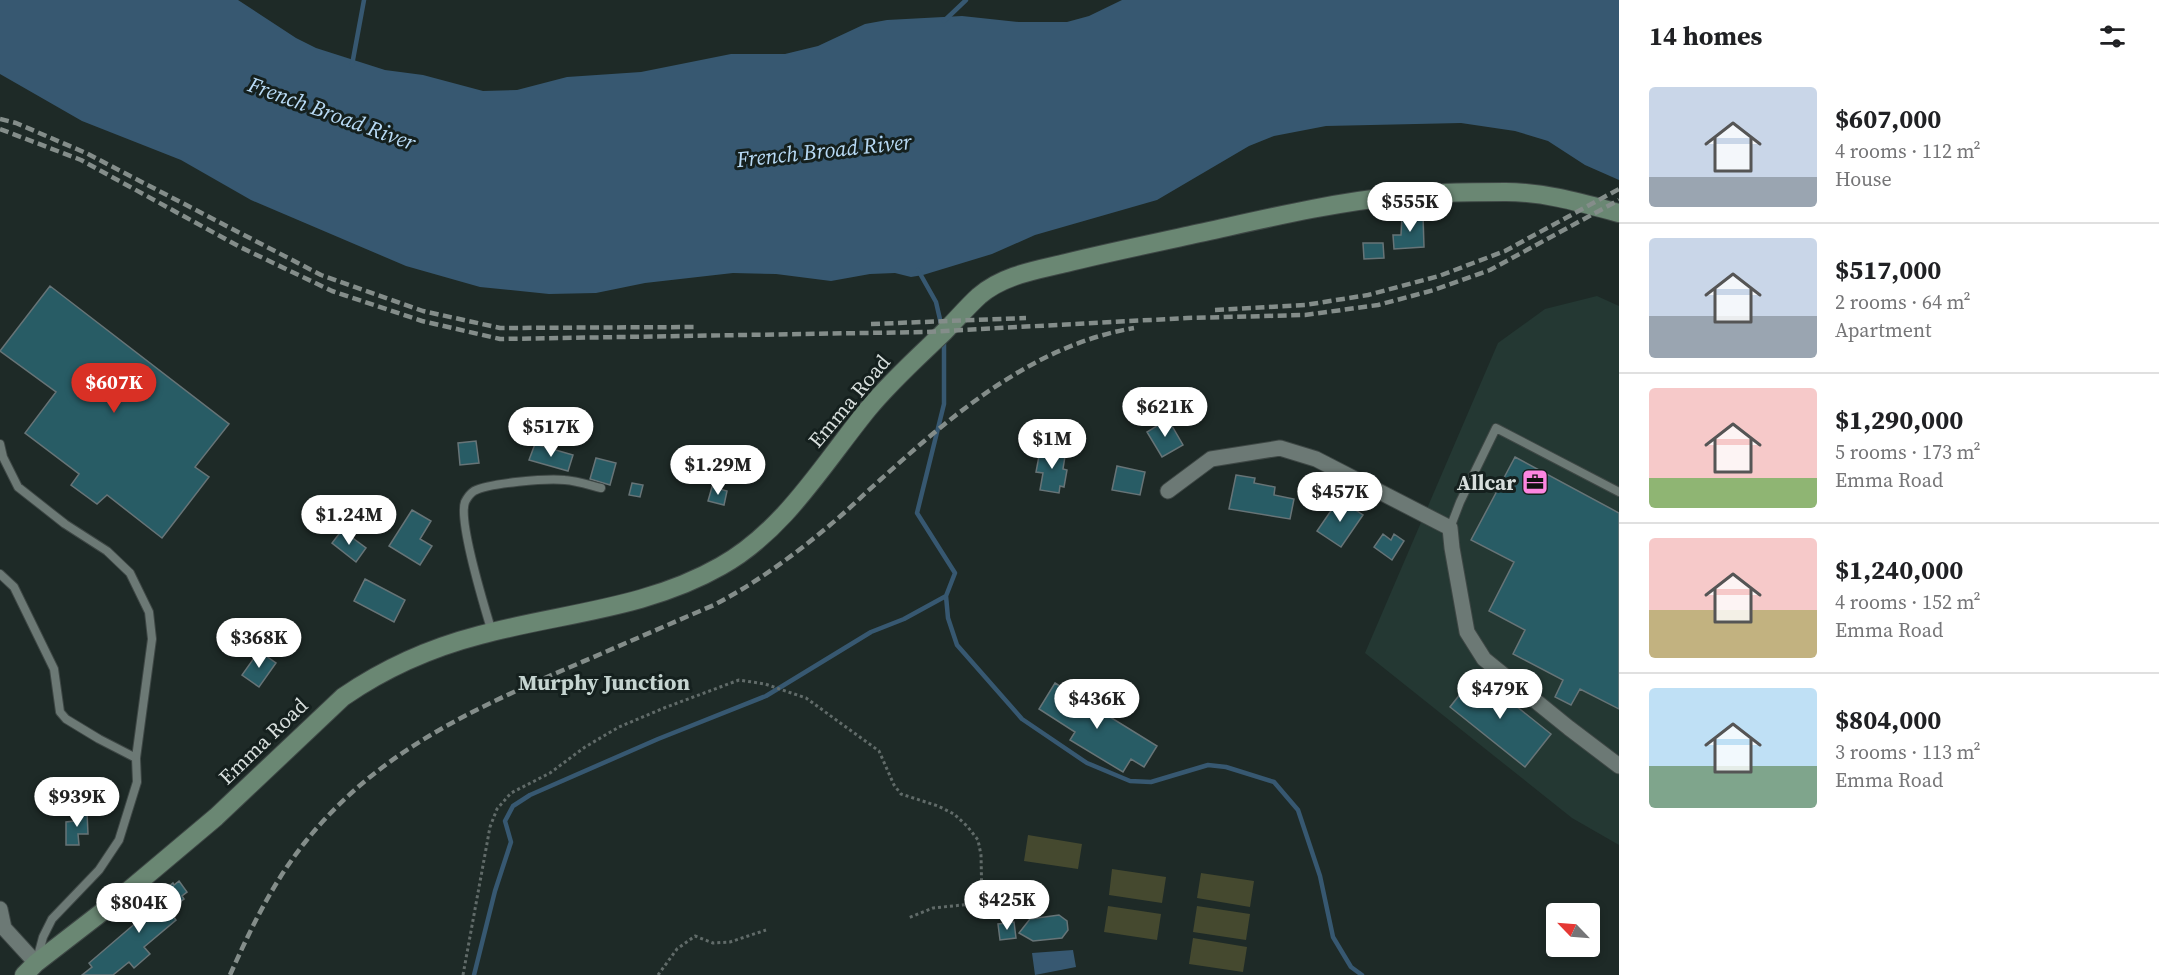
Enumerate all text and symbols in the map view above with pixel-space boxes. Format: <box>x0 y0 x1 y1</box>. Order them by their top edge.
text: 14 homes <box>1649 18 1762 54</box>
icon: filters <box>2096 20 2129 53</box>
water label: French Broad River <box>243 68 421 158</box>
text: $607,000 <box>1835 101 1941 137</box>
icon: home <box>1697 111 1769 183</box>
water label: French Broad River <box>734 126 914 174</box>
text: 4 rooms · 112 m² <box>1835 137 1981 165</box>
text: House <box>1835 165 1892 193</box>
pin: $555K <box>1368 182 1452 233</box>
text: $555K <box>1381 187 1439 215</box>
text: $517,000 <box>1835 252 1941 288</box>
icon: home <box>1697 262 1769 334</box>
text: 2 rooms · 64 m² <box>1835 288 1971 316</box>
text: Apartment <box>1835 316 1932 344</box>
street label: Emma Road <box>801 348 897 454</box>
pin: $607K <box>72 363 156 414</box>
text: $607K <box>85 368 143 396</box>
pin: $621K <box>1123 387 1207 438</box>
text: $621K <box>1136 392 1194 420</box>
text: $1,290,000 <box>1835 402 1963 438</box>
pin: $517K <box>509 407 593 458</box>
text: $517K <box>522 412 580 440</box>
icon: home <box>1697 412 1769 484</box>
pin: $1M <box>1023 419 1081 470</box>
text: $1M <box>1032 424 1072 452</box>
text: 5 rooms · 173 m² <box>1835 438 1981 466</box>
pin: $1.29M <box>669 445 767 496</box>
text: $1.29M <box>684 450 752 478</box>
text: Emma Road <box>1835 466 1943 494</box>
office icon: Allcar <box>1520 467 1550 497</box>
place label: Allcar <box>1457 468 1516 497</box>
pin: $457K <box>1298 472 1382 523</box>
text: $457K <box>1311 477 1369 505</box>
pin: $1.24M <box>300 495 398 546</box>
text: $1.24M <box>315 500 383 528</box>
text: $1,240,000 <box>1835 552 1963 588</box>
icon: home <box>1697 562 1769 634</box>
text: 4 rooms · 152 m² <box>1835 588 1981 616</box>
text: Emma Road <box>1835 616 1943 644</box>
pin: $368K <box>217 618 301 669</box>
text: $368K <box>230 623 288 651</box>
district label: Murphy Junction <box>518 667 690 697</box>
pin: $479K <box>1458 669 1542 720</box>
text: $479K <box>1471 674 1529 702</box>
pin: $436K <box>1055 679 1139 730</box>
text: $436K <box>1068 684 1126 712</box>
street label: Emma Road <box>212 691 314 791</box>
text: $804,000 <box>1835 702 1941 738</box>
icon: home <box>1697 712 1769 784</box>
text: 3 rooms · 113 m² <box>1835 738 1981 766</box>
text: Emma Road <box>1835 766 1943 794</box>
pin: $939K <box>35 777 119 828</box>
text: $939K <box>48 782 106 810</box>
pin: $425K <box>965 880 1049 931</box>
pin: $804K <box>97 883 181 934</box>
text: $425K <box>978 885 1036 913</box>
text: $804K <box>110 888 168 916</box>
north arrow <box>1546 903 1600 957</box>
map controls <box>1546 903 1600 957</box>

